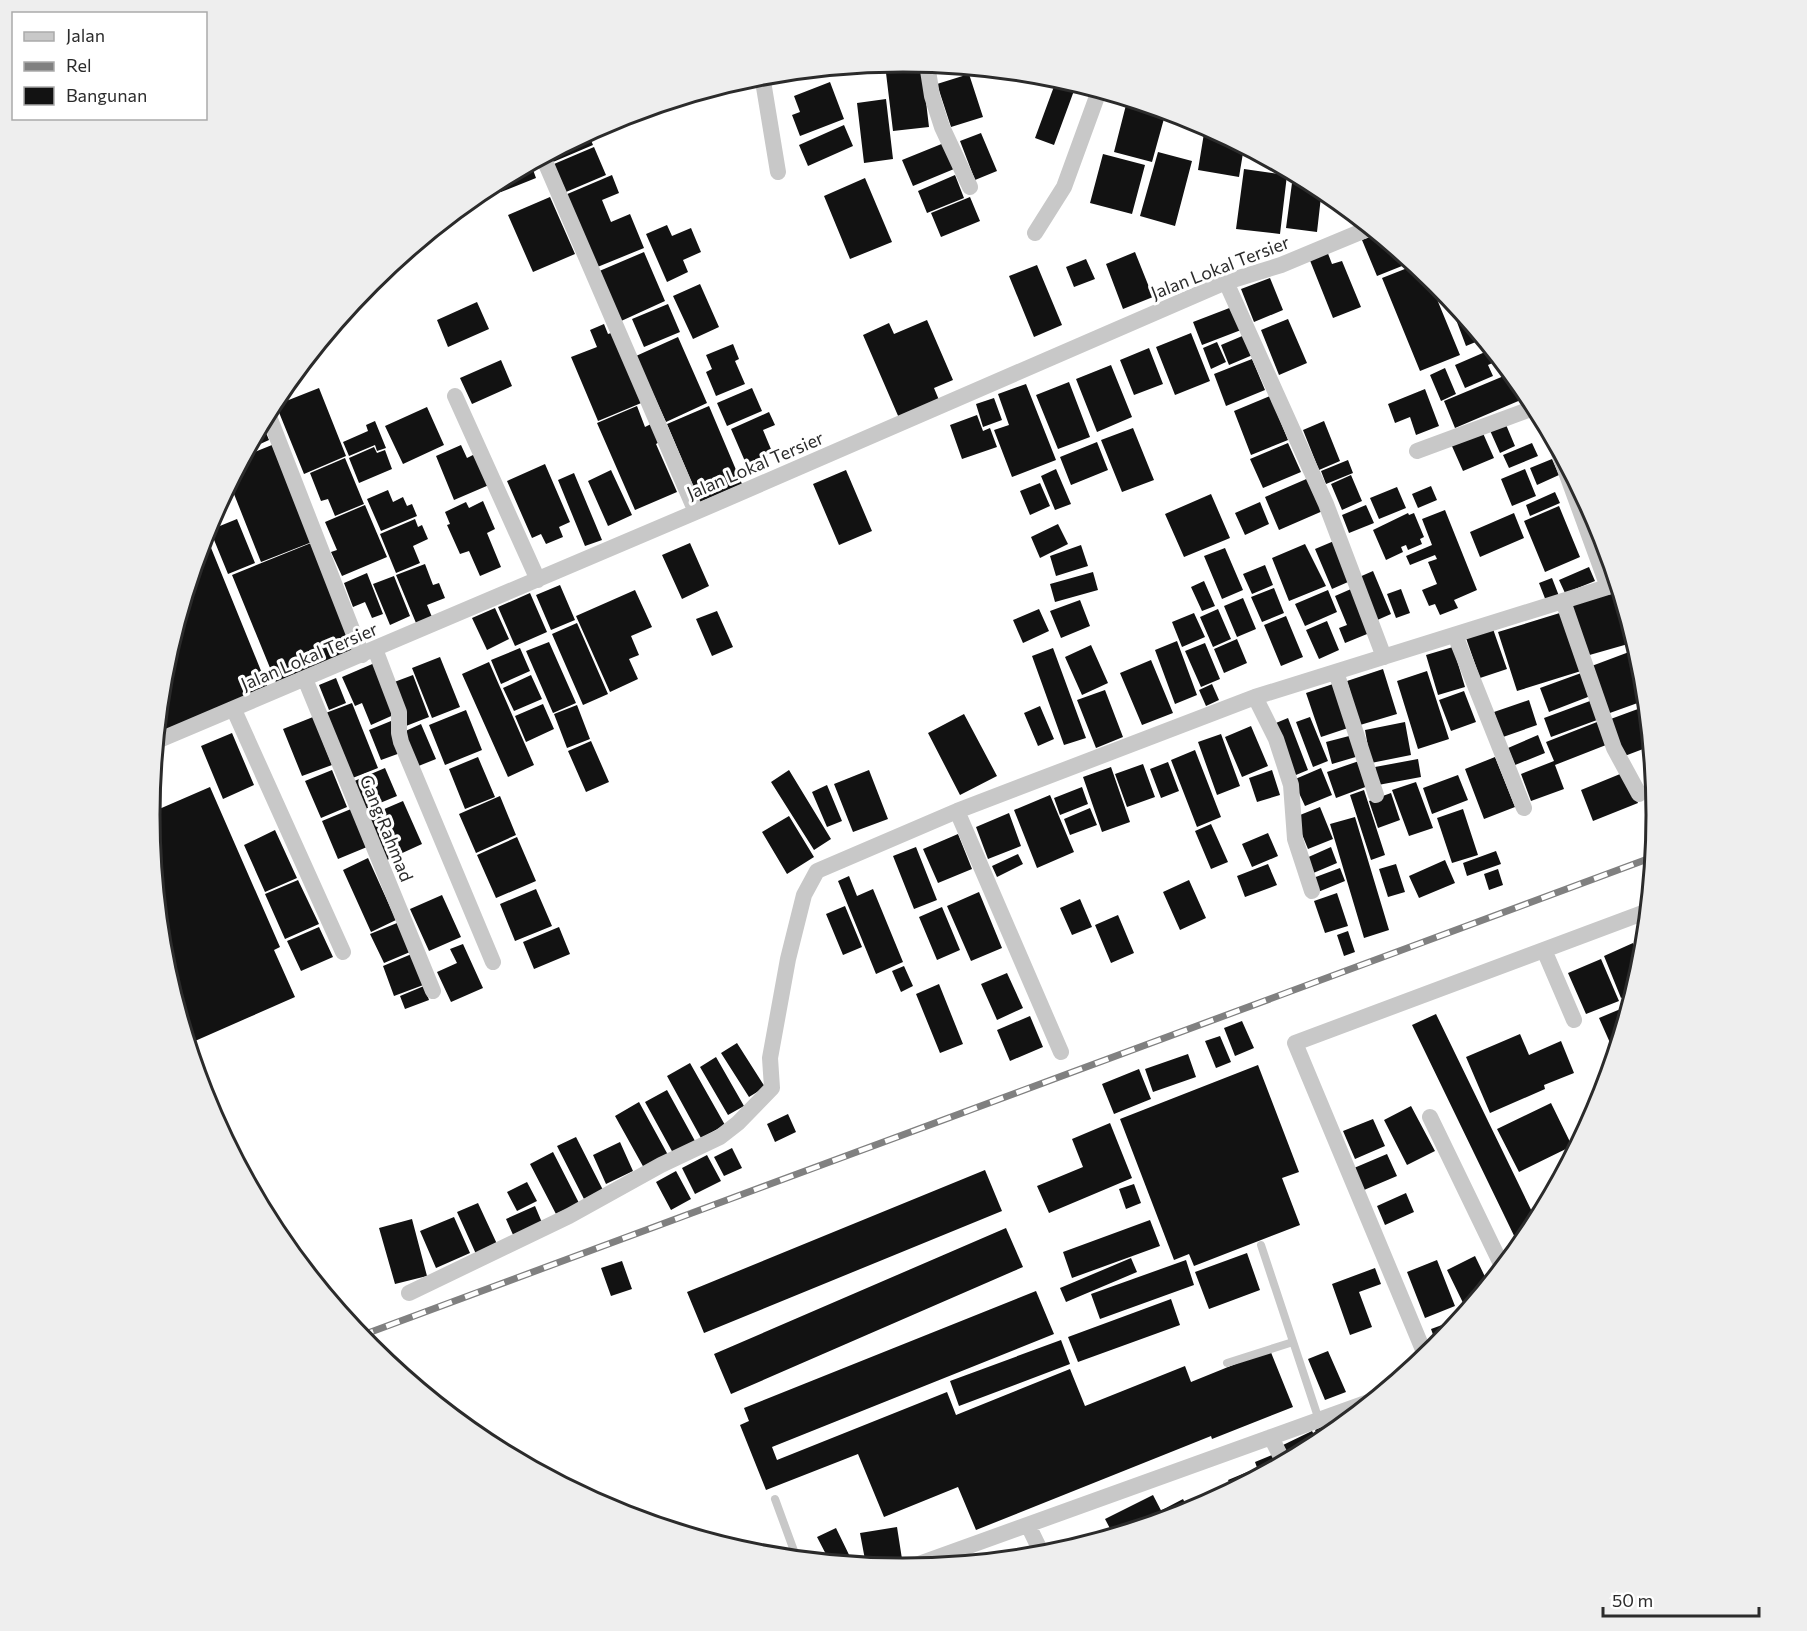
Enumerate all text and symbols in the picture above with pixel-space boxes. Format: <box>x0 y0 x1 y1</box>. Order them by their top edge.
legend <box>12 12 207 120</box>
text: Jalan <box>66 24 105 46</box>
text: Rel <box>66 54 92 76</box>
text: Bangunan <box>66 84 147 106</box>
street label: Jalan Lokal Tersier <box>1148 230 1292 304</box>
street label: Jalan Lokal Tersier <box>683 426 827 504</box>
street label: Jalan Lokal Tersier <box>237 617 381 695</box>
street label: Gang Rahmad <box>356 771 418 885</box>
scale bar <box>1603 1580 1759 1618</box>
text: 50 m <box>1612 1589 1653 1611</box>

